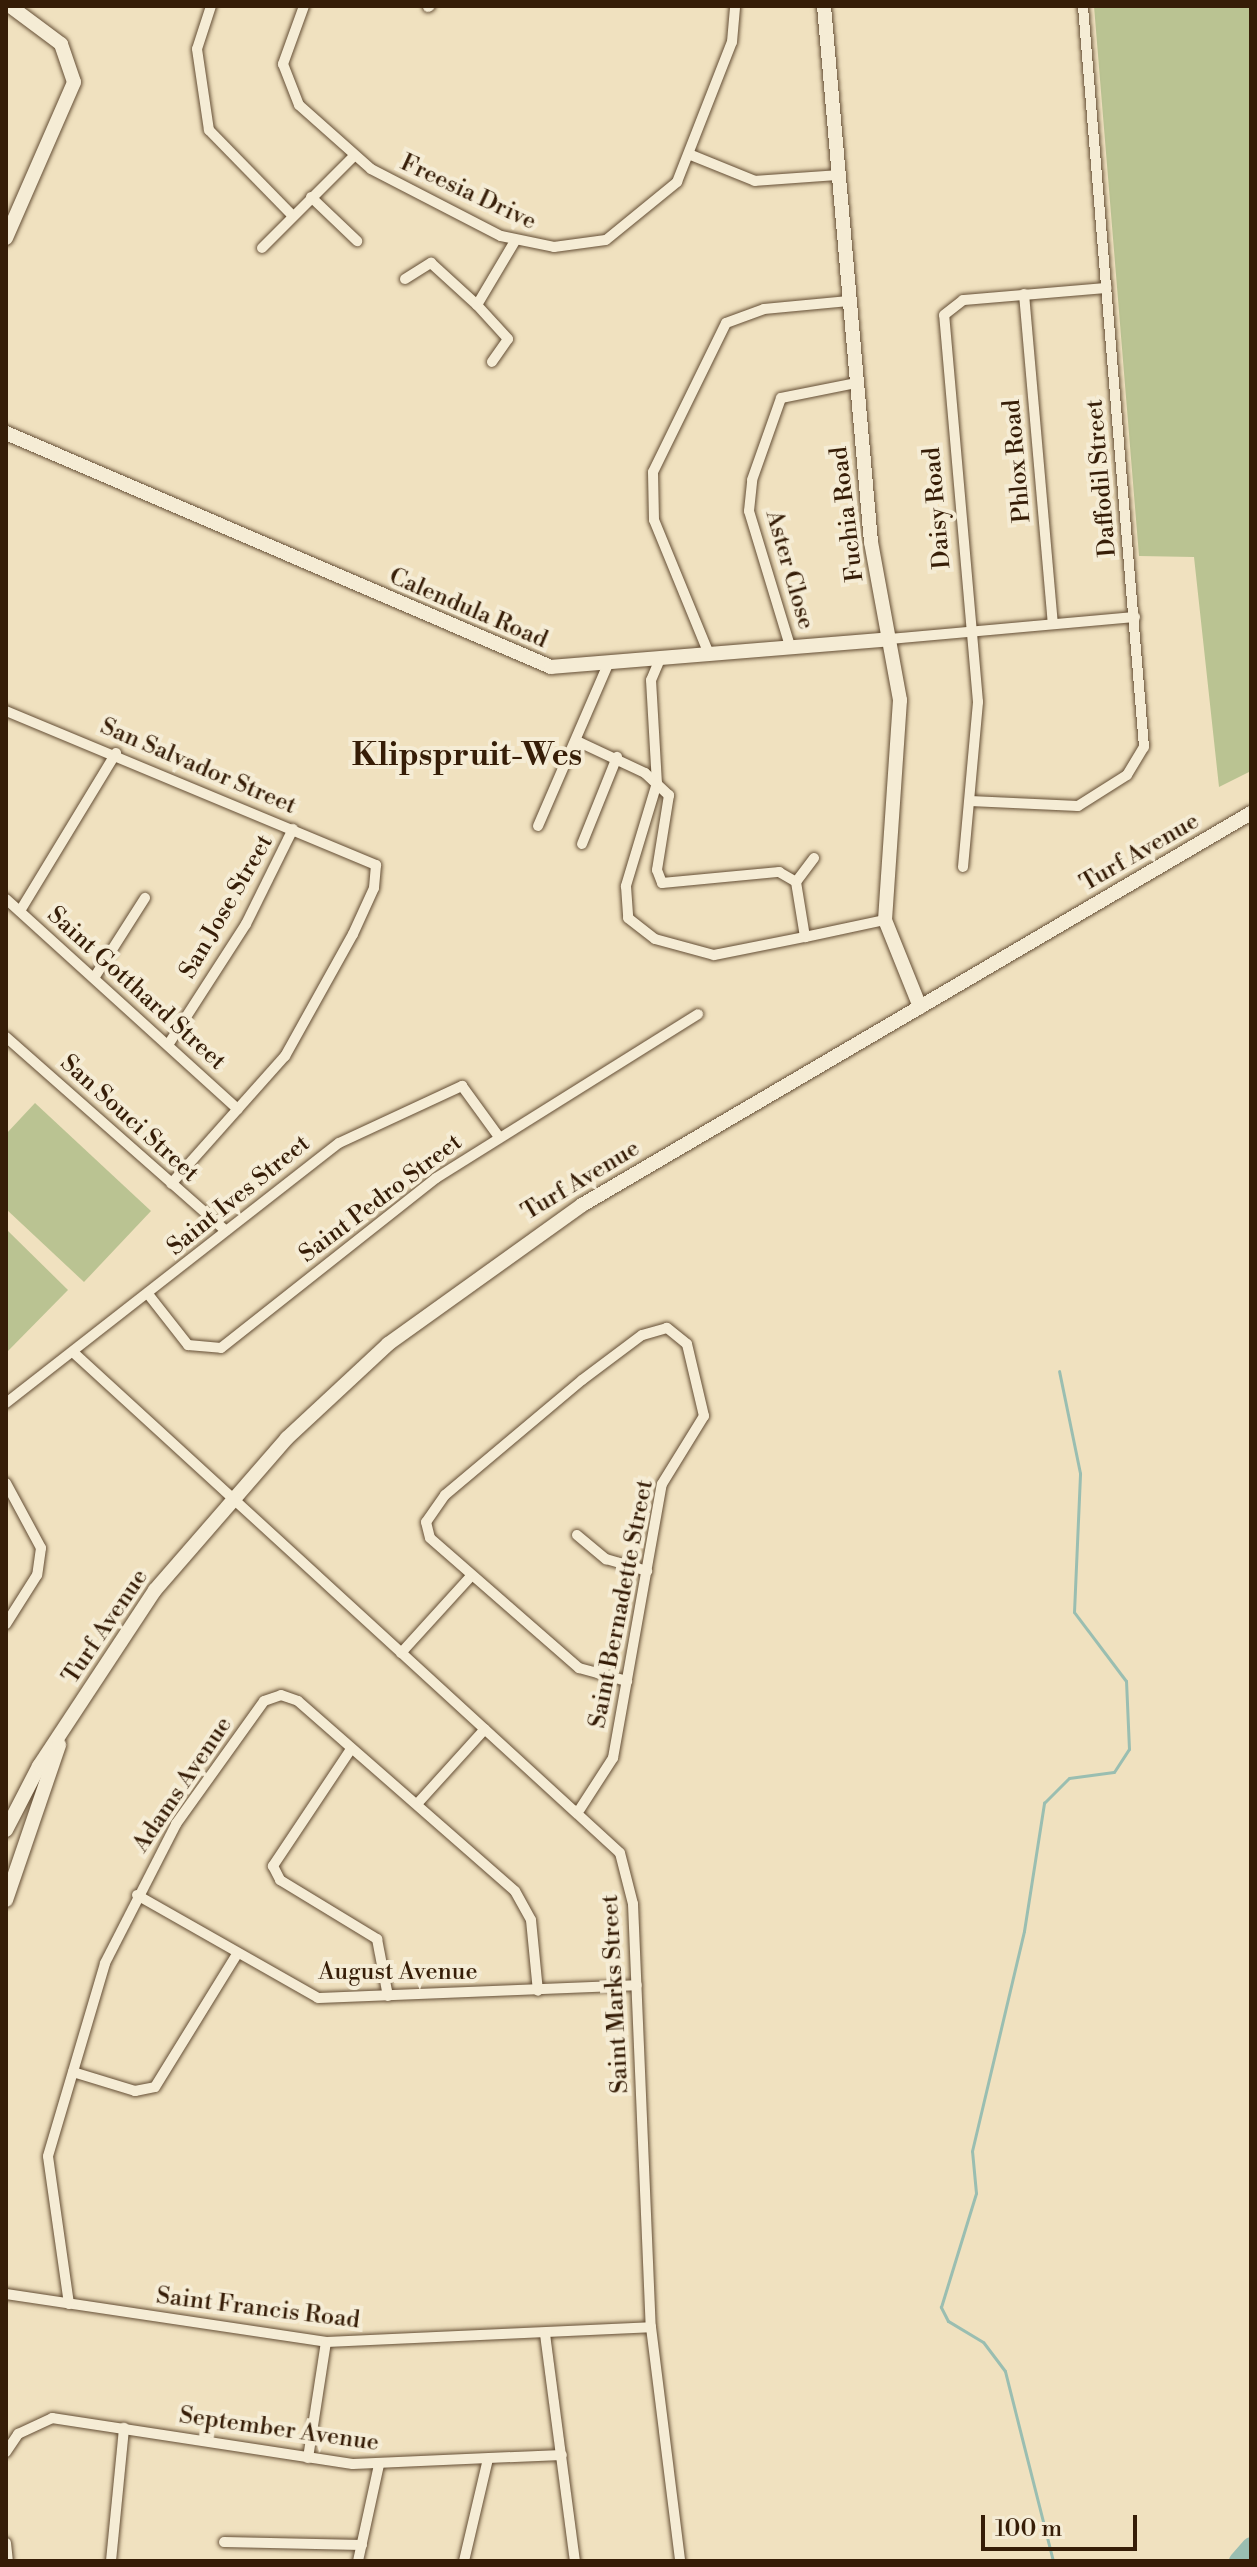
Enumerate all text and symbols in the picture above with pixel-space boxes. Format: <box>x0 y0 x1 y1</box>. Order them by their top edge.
street label: Freesia Drive <box>396 149 540 237</box>
street label: Phlox Road <box>998 398 1038 524</box>
street label: Daffodil Street <box>1081 398 1123 558</box>
street label: Fuchia Road <box>825 445 871 583</box>
street label: Daisy Road <box>918 446 958 570</box>
street label: Aster Close <box>758 507 820 633</box>
street label: Calendula Road <box>384 563 552 655</box>
street label: San Salvador Street <box>96 713 300 821</box>
district label: Klipspruit-Wes <box>352 736 582 774</box>
street label: Turf Avenue <box>1076 807 1204 899</box>
street label: San Jose Street <box>174 830 280 984</box>
street label: Saint Gotthard Street <box>41 901 231 1077</box>
street label: San Souci Street <box>54 1049 204 1189</box>
street label: Saint Pedro Street <box>294 1129 468 1269</box>
street label: Saint Ives Street <box>162 1130 316 1262</box>
street label: Turf Avenue <box>517 1135 645 1227</box>
street label: Saint Bernadette Street <box>584 1477 660 1731</box>
street label: Turf Avenue <box>57 1564 155 1690</box>
street label: Adams Avenue <box>127 1712 239 1858</box>
street label: Saint Marks Street <box>596 1894 636 2094</box>
street label: August Avenue <box>318 1959 478 1987</box>
street label: Saint Francis Road <box>155 2282 361 2336</box>
street label: September Avenue <box>177 2402 381 2458</box>
scale bar <box>985 2499 1141 2549</box>
text: 100 m <box>995 2514 1062 2544</box>

